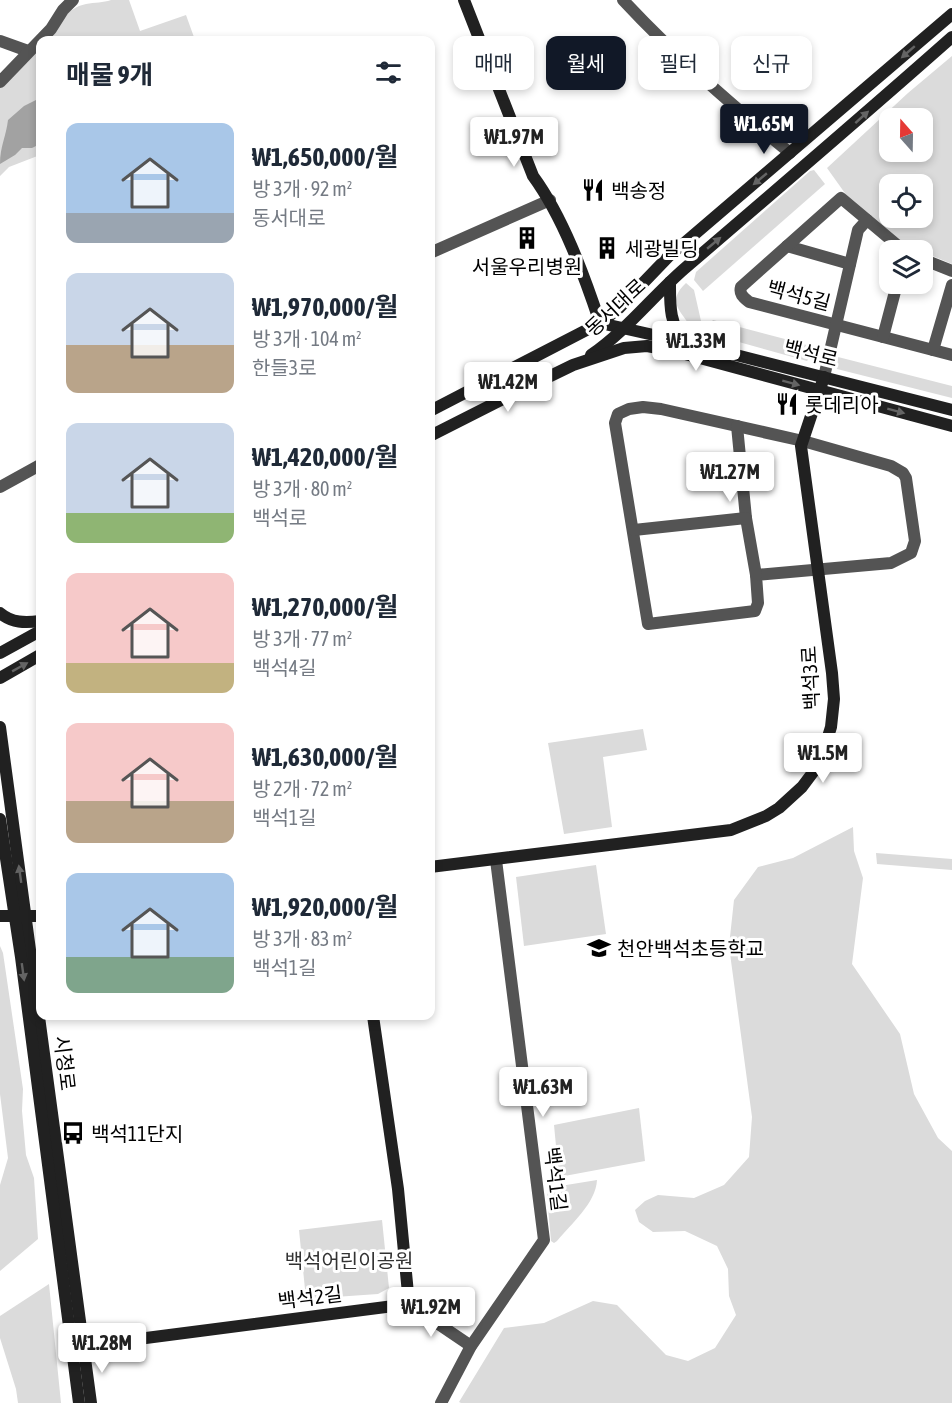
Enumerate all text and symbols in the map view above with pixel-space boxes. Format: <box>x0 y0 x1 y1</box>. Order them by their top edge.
chip: 매매 <box>453 36 534 90</box>
chip: 월세 <box>546 36 626 90</box>
chip: 필터 <box>638 36 719 90</box>
chip: 신규 <box>731 36 812 90</box>
one-way arrow <box>900 46 916 59</box>
icon: filters <box>372 56 405 89</box>
text: 매물 9개 <box>66 60 154 90</box>
pin: ₩1.65M <box>715 104 813 155</box>
north arrow <box>879 108 933 162</box>
map controls <box>879 108 933 294</box>
one-way arrow <box>855 110 870 124</box>
text: ₩1.65M <box>734 112 794 135</box>
pin: ₩1.97M <box>465 117 563 168</box>
text: ₩1.97M <box>484 125 544 148</box>
text: ₩1,650,000/월 <box>252 142 398 172</box>
icon: home <box>114 147 186 219</box>
one-way arrow <box>753 172 768 185</box>
button: locate <box>879 174 933 228</box>
text: 방 3개 · 92 m² <box>252 177 352 200</box>
restaurant icon: 백송정 <box>580 177 606 203</box>
place label: 백송정 <box>611 179 666 202</box>
text: 동서대로 <box>252 206 326 229</box>
building icon: 서울우리병원 <box>514 225 540 251</box>
building icon: 세광빌딩 <box>594 235 620 261</box>
place label: 세광빌딩 <box>625 237 699 260</box>
one-way arrow <box>706 237 722 250</box>
button: layers <box>879 240 933 294</box>
place label: 서울우리병원 <box>472 255 582 278</box>
street label: 동서대로 <box>580 273 650 341</box>
street label: 백석5길 <box>765 276 833 314</box>
text: ₩1,970,000/월 <box>252 292 398 322</box>
icon: home <box>114 297 186 369</box>
pin: ₩1.33M <box>647 321 745 372</box>
text: 방 3개 · 104 m² <box>252 327 362 350</box>
text: ₩1.33M <box>666 329 726 352</box>
street label: 백석로 <box>781 335 841 371</box>
text: 한들3로 <box>252 356 317 379</box>
pin: ₩1.42M <box>459 362 557 413</box>
text: ₩1.42M <box>478 370 538 393</box>
one-way arrow <box>783 379 801 388</box>
restaurant icon: 롯데리아 <box>774 391 800 417</box>
place label: 롯데리아 <box>805 393 879 416</box>
one-way arrow <box>887 407 905 417</box>
text: ₩1,420,000/월 <box>252 442 398 472</box>
icon: home <box>114 447 186 519</box>
pin: ₩1.27M <box>681 452 779 503</box>
text: ₩1.27M <box>700 460 760 483</box>
text: 방 3개 · 80 m² <box>252 477 352 500</box>
text: 백석로 <box>252 506 307 529</box>
text: ₩1,270,000/월 <box>252 592 398 622</box>
icon: home <box>114 597 186 669</box>
text: 방 3개 · 77 m² <box>252 627 352 650</box>
street label: 백석3로 <box>797 645 823 711</box>
text: 백석4길 <box>252 656 317 679</box>
one-way arrow <box>12 662 29 672</box>
pin: ₩1.5M <box>781 733 865 784</box>
text: ₩1.5M <box>798 741 848 764</box>
text: ₩1,630,000/월 <box>252 742 398 772</box>
icon: home <box>114 747 186 819</box>
text: 방 2개 · 72 m² <box>252 777 352 800</box>
text: 백석1길 <box>252 806 317 829</box>
one-way arrow <box>16 865 25 884</box>
text: ₩1,920,000/월 <box>252 892 398 922</box>
icon: home <box>114 897 186 969</box>
text: 방 3개 · 83 m² <box>252 927 352 950</box>
school or university icon: 천안백석초등학교 <box>586 935 612 961</box>
place label: 천안백석초등학교 <box>617 937 764 960</box>
text: 백석1길 <box>252 956 317 979</box>
one-way arrow <box>18 963 27 982</box>
street label: 시청로 <box>50 1034 80 1092</box>
pin: ₩1.63M <box>494 1067 592 1118</box>
text: ₩1.63M <box>513 1075 573 1098</box>
bus stop icon: 백석11단지 <box>60 1120 86 1146</box>
place label: 백석11단지 <box>91 1122 183 1145</box>
street label: 백석1길 <box>541 1146 571 1212</box>
park label: 백석어린이공원 <box>285 1249 413 1272</box>
street label: 백석2길 <box>277 1282 343 1312</box>
pin: ₩1.92M <box>382 1287 480 1338</box>
text: ₩1.92M <box>401 1295 461 1318</box>
pin: ₩1.28M <box>53 1323 151 1374</box>
text: ₩1.28M <box>72 1331 132 1354</box>

